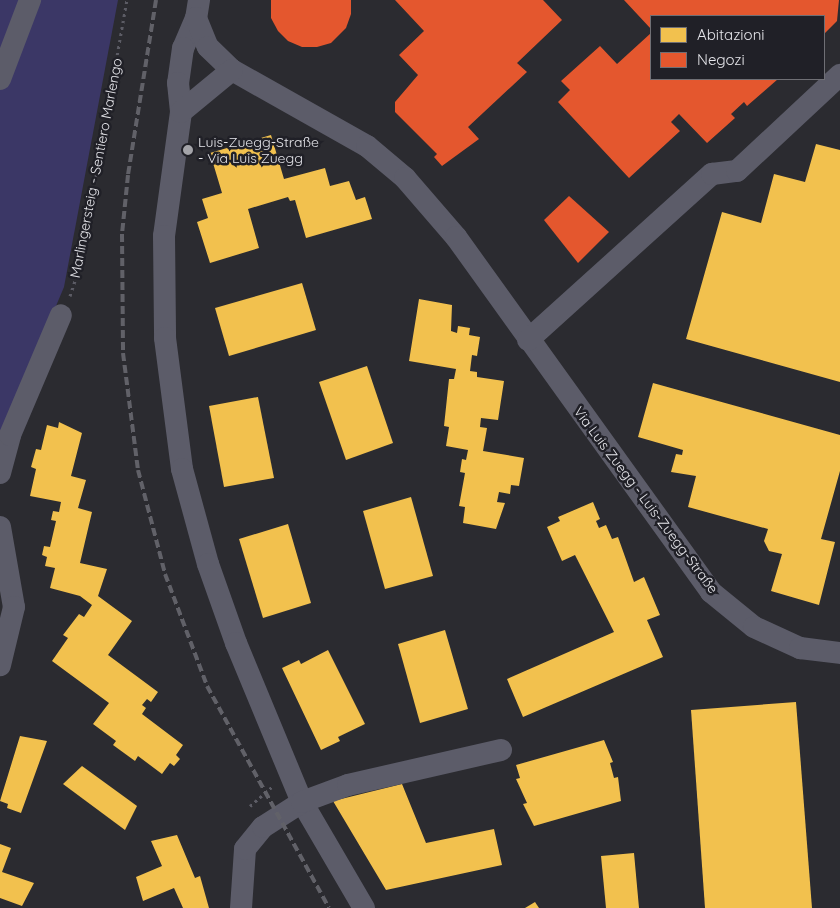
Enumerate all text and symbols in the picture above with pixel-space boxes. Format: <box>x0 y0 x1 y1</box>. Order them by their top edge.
legend <box>650 15 825 80</box>
text: Abitazioni <box>697 25 765 44</box>
text: Negozi <box>697 50 745 69</box>
street label: Marlingersteig - Sentiero Marlengo <box>66 57 126 279</box>
place label: Luis-Zuegg-Straße - Via Luis Zuegg <box>198 134 319 166</box>
marker: Luis-Zuegg-Straße - Via Luis Zuegg <box>182 144 194 156</box>
street label: Via Luis Zuegg - Luis-Zuegg-Straße <box>570 403 722 597</box>

